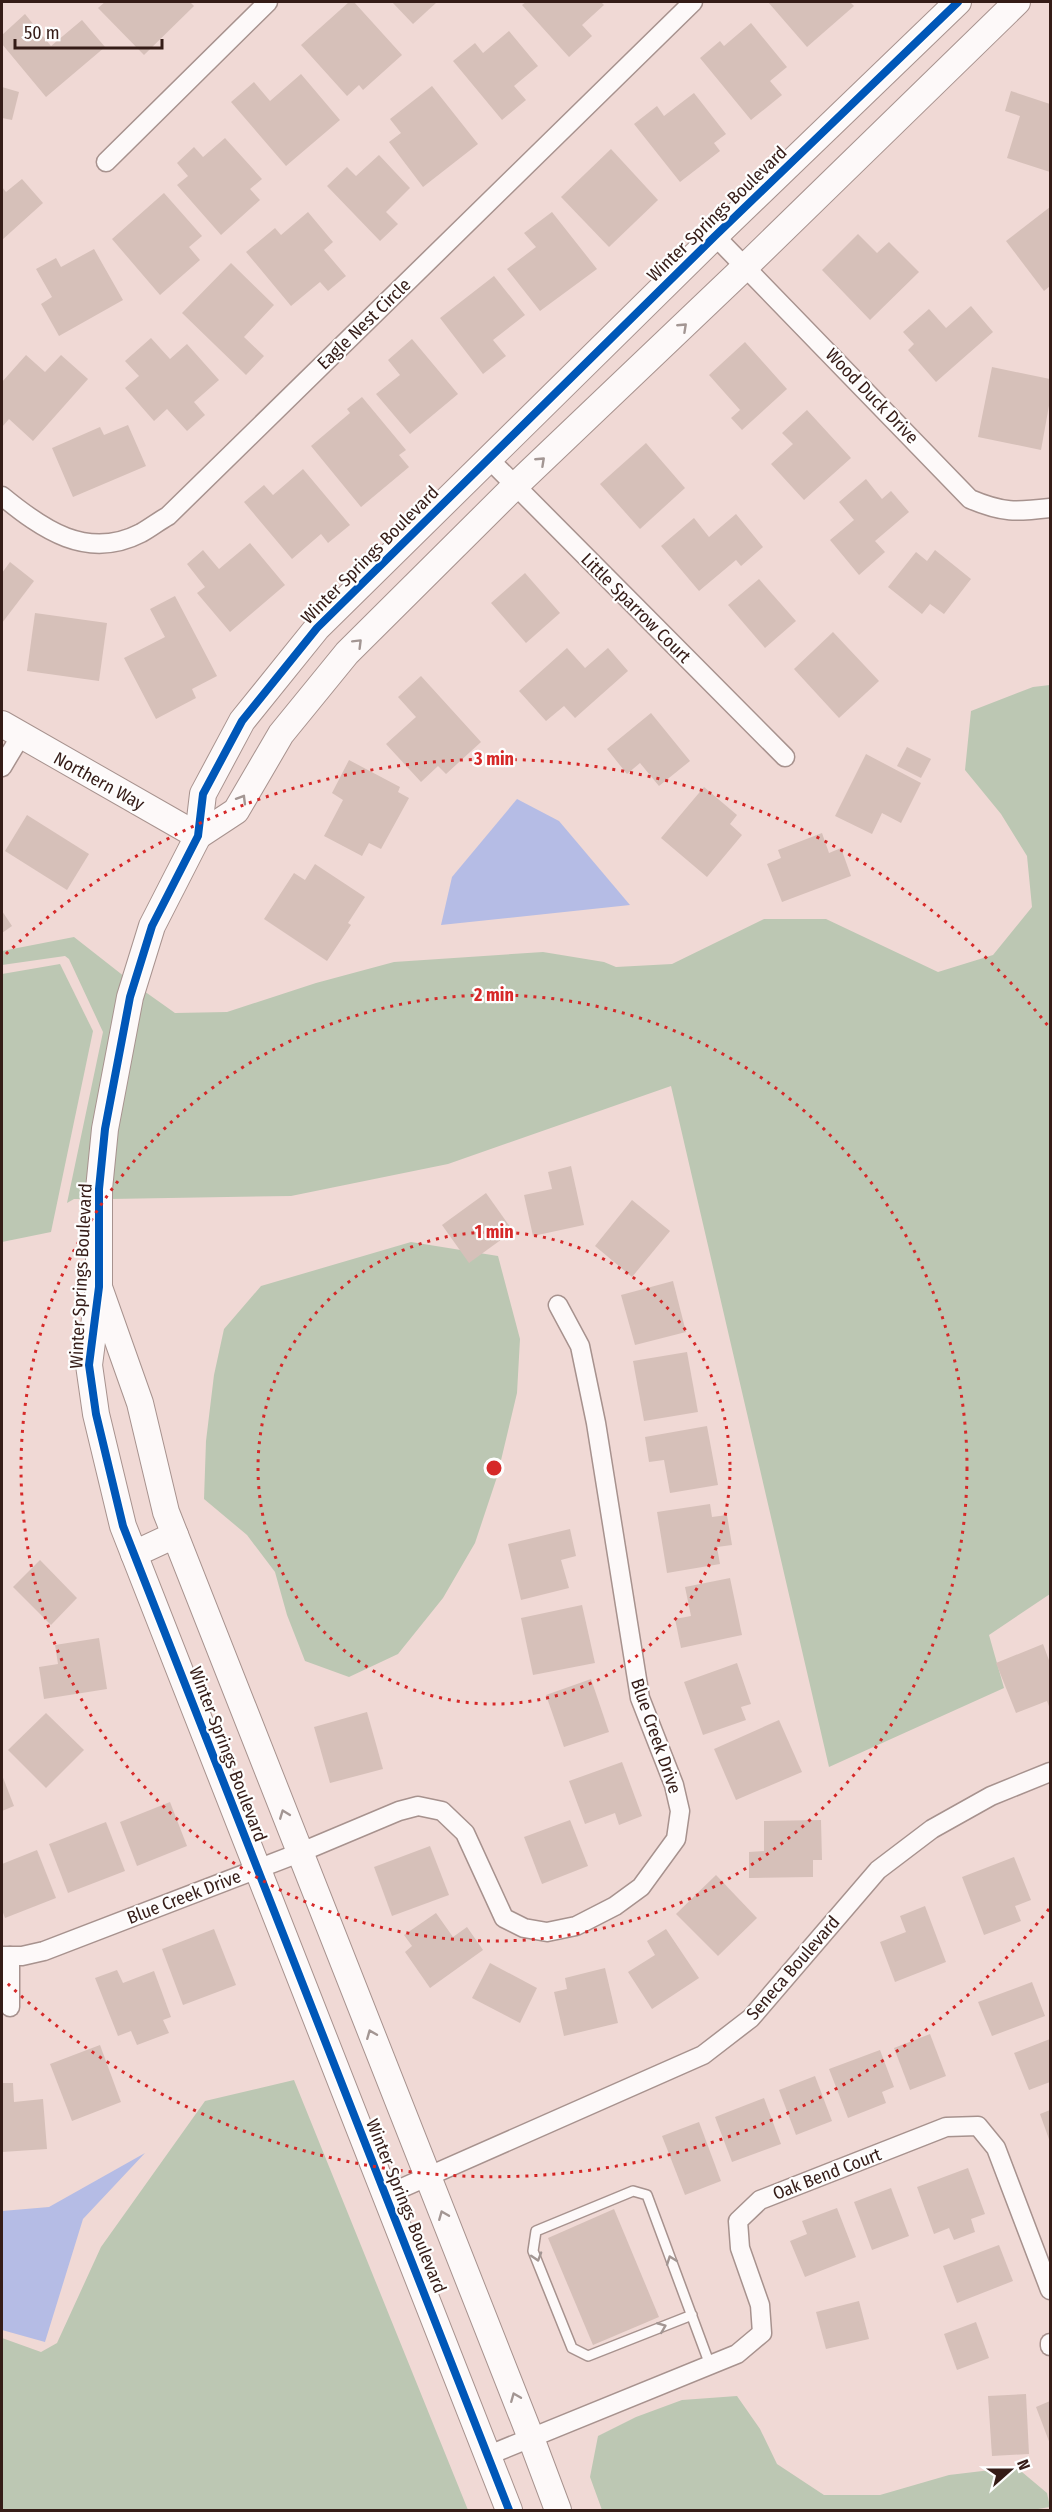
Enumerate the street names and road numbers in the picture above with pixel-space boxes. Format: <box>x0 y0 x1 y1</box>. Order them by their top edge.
street label: Winter Springs Boulevard <box>643 142 791 286</box>
street label: Eagle Nest Circle <box>313 274 415 374</box>
street label: Wood Duck Drive <box>821 344 923 448</box>
street label: Winter Springs Boulevard <box>297 482 443 628</box>
street label: Little Sparrow Court <box>576 548 696 668</box>
street label: Northern Way <box>50 747 148 815</box>
street label: Winter Springs Boulevard <box>65 1183 97 1369</box>
street label: Winter Springs Boulevard <box>184 1663 272 1845</box>
street label: Blue Creek Drive <box>626 1676 686 1797</box>
street label: Blue Creek Drive <box>124 1865 244 1929</box>
street label: Seneca Boulevard <box>742 1911 844 2025</box>
street label: Winter Springs Boulevard <box>361 2116 451 2296</box>
street label: Oak Bend Court <box>770 2143 884 2205</box>

